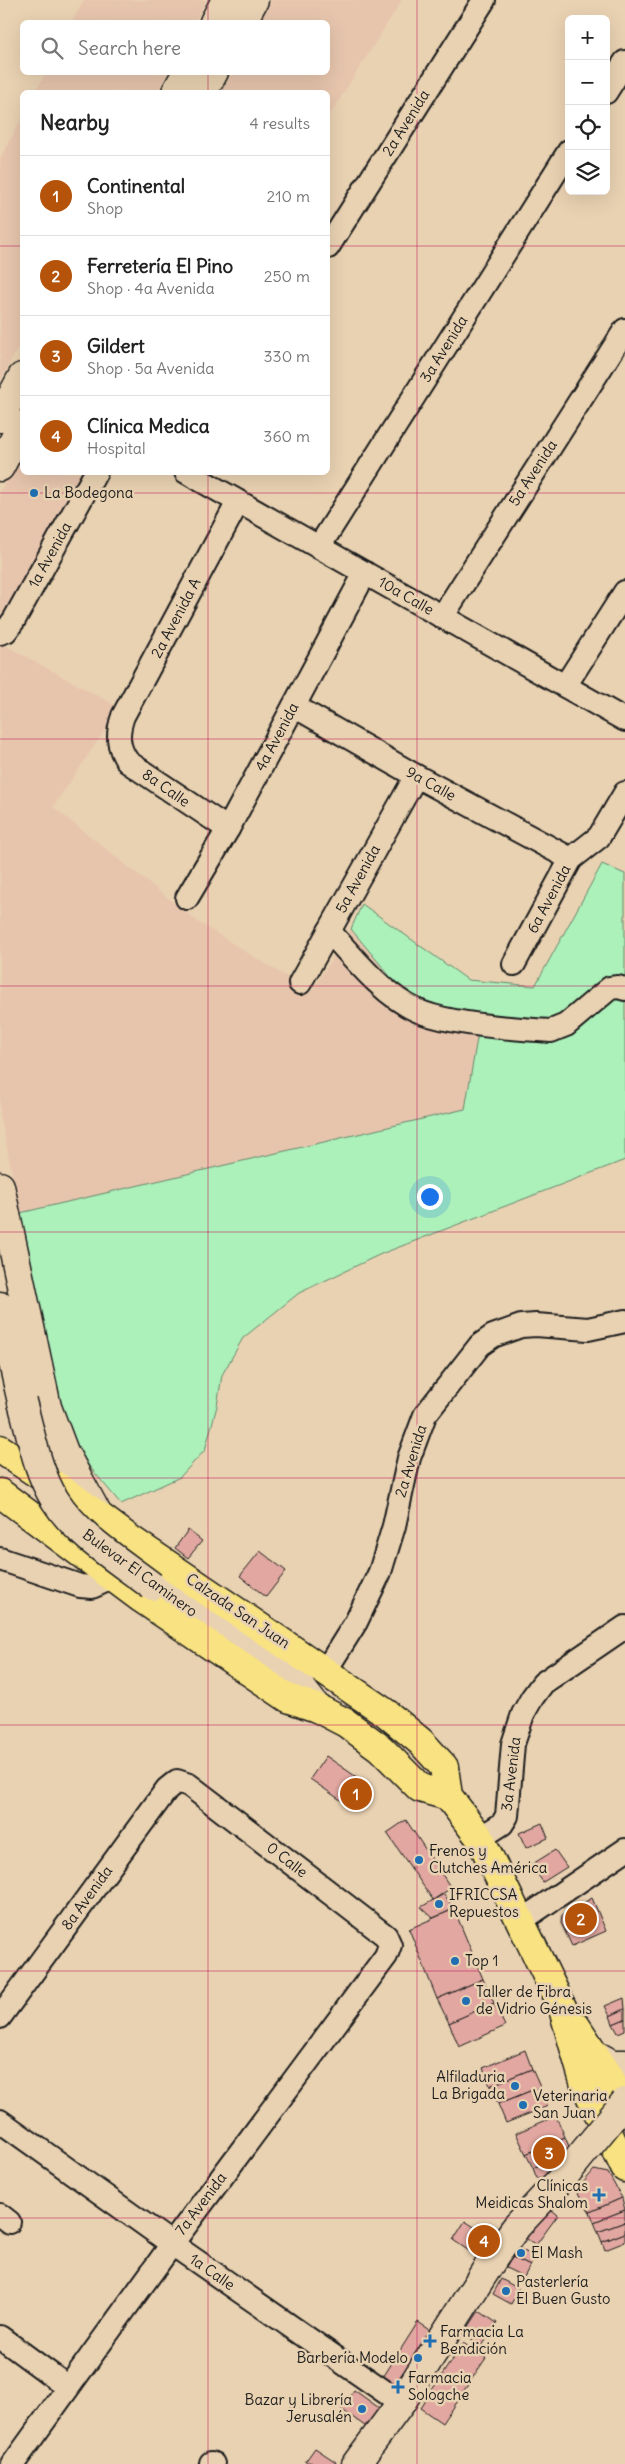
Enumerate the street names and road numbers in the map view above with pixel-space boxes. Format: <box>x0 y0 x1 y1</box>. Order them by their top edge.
street label: 2a Avenida <box>378 86 434 159</box>
street label: 3a Avenida <box>416 312 472 386</box>
street label: 5a Avenida <box>504 436 561 509</box>
street label: 1a Avenida <box>24 518 76 591</box>
street label: 10a Calle <box>375 572 437 619</box>
street label: 2a Avenida A <box>147 574 205 661</box>
street label: 4a Avenida <box>251 699 303 774</box>
street label: 9a Calle <box>403 762 459 805</box>
street label: 8a Calle <box>139 764 194 811</box>
street label: 5a Avenida <box>331 841 384 916</box>
street label: 6a Avenida <box>523 861 575 936</box>
street label: 2a Avenida <box>391 1422 431 1499</box>
street label: Bulevar El Caminero <box>79 1525 201 1621</box>
street label: Calzada San Juan <box>183 1569 294 1652</box>
street label: 3a Avenida <box>497 1735 525 1812</box>
street label: 0 Calle <box>263 1838 312 1881</box>
street label: 8a Avenida <box>57 1861 117 1934</box>
street label: 7a Avenida <box>171 2168 231 2239</box>
street label: 1a Calle <box>186 2249 239 2294</box>

